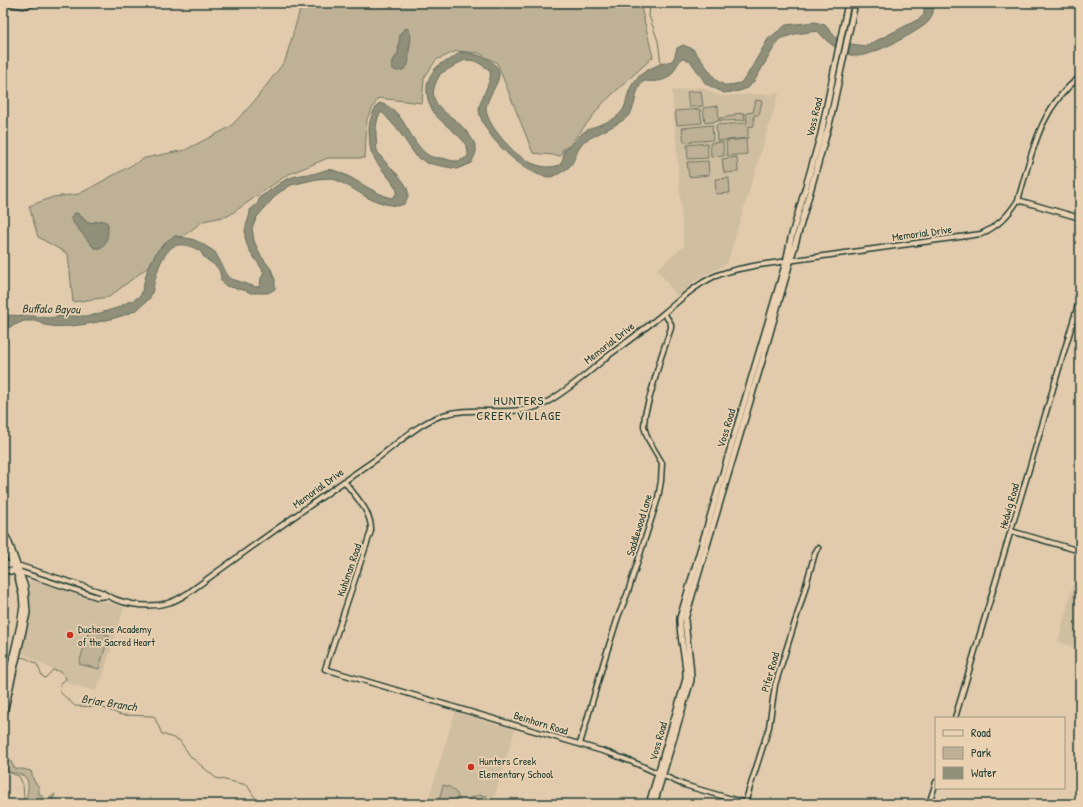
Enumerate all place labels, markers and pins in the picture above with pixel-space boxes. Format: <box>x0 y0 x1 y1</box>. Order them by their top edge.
place label: Duchesne Academy of the Sacred Heart <box>78 622 155 649</box>
marker: Duchesne Academy of the Sacred Heart <box>65 630 75 640</box>
place label: Hunters Creek Elementary School <box>479 754 553 781</box>
marker: Hunters Creek Elementary School <box>466 762 476 772</box>

